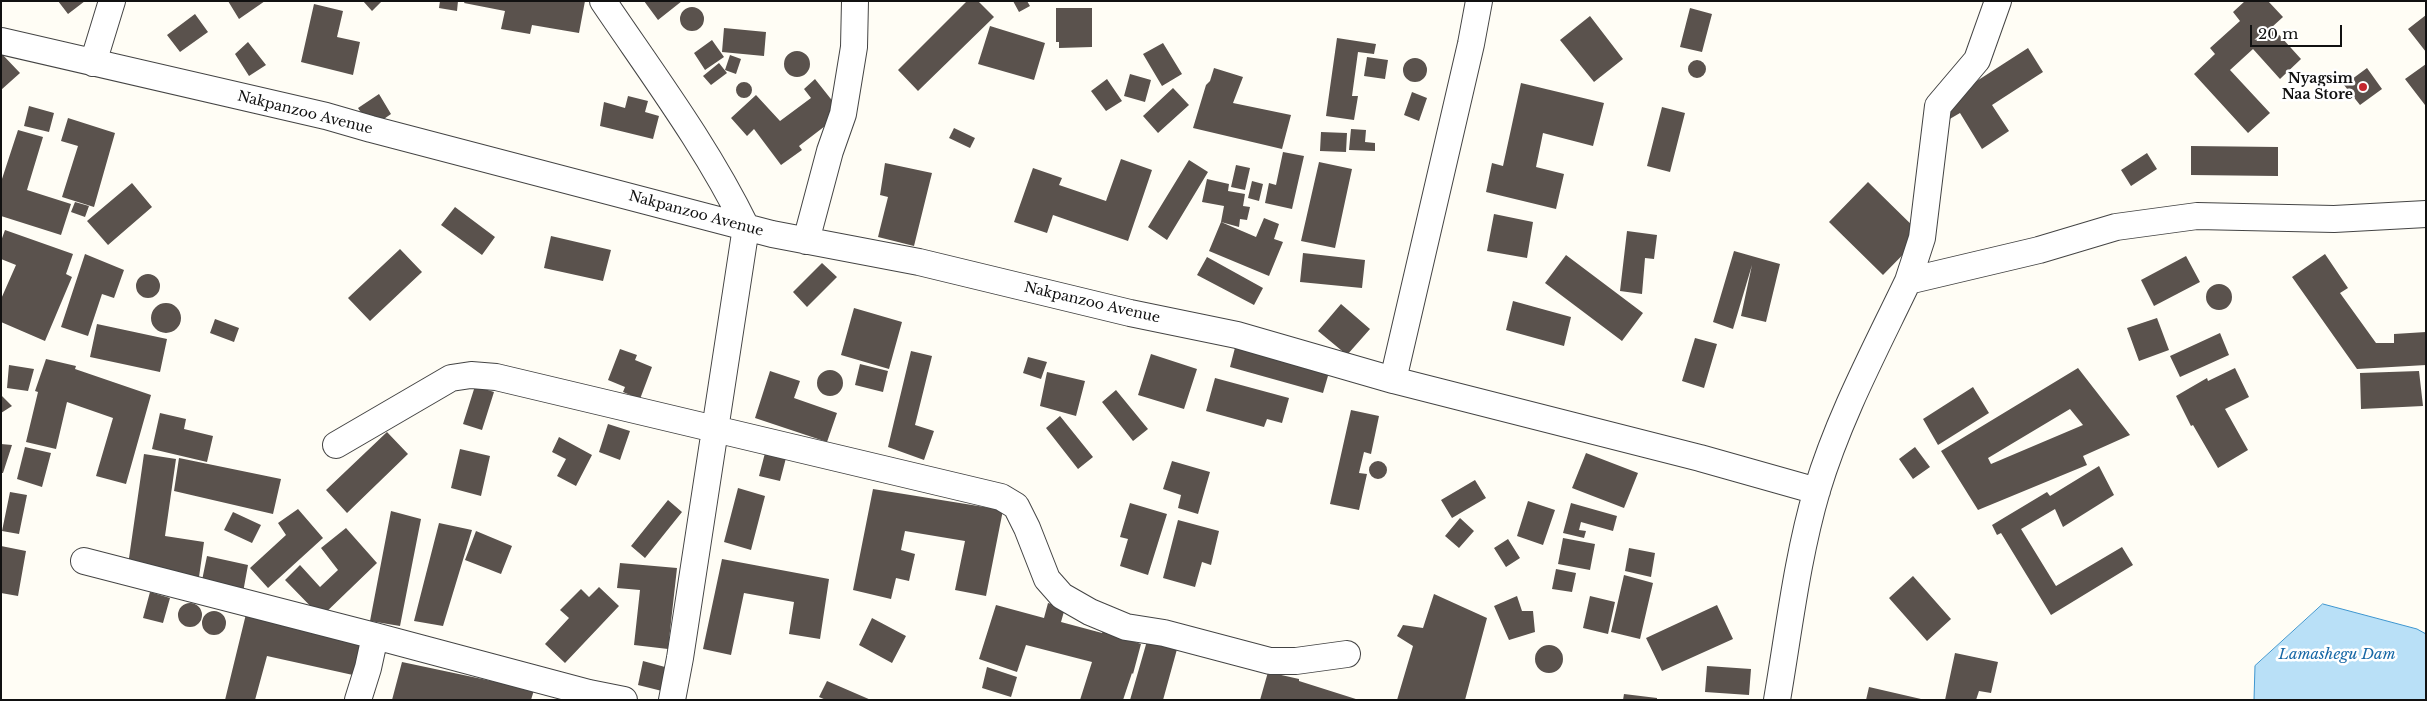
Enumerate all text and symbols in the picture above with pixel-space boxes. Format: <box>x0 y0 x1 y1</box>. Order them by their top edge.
scale bar <box>2252 15 2344 47</box>
text: 20 m <box>2258 24 2298 43</box>
place label: Nyagsim Naa Store <box>2282 71 2353 104</box>
marker: Nyagsim Naa Store <box>2357 81 2369 93</box>
street label: Nakpanzoo Avenue <box>236 88 374 138</box>
street label: Nakpanzoo Avenue <box>627 188 765 240</box>
street label: Nakpanzoo Avenue <box>1022 279 1162 327</box>
water label: Lamashegu Dam <box>2278 646 2396 664</box>

